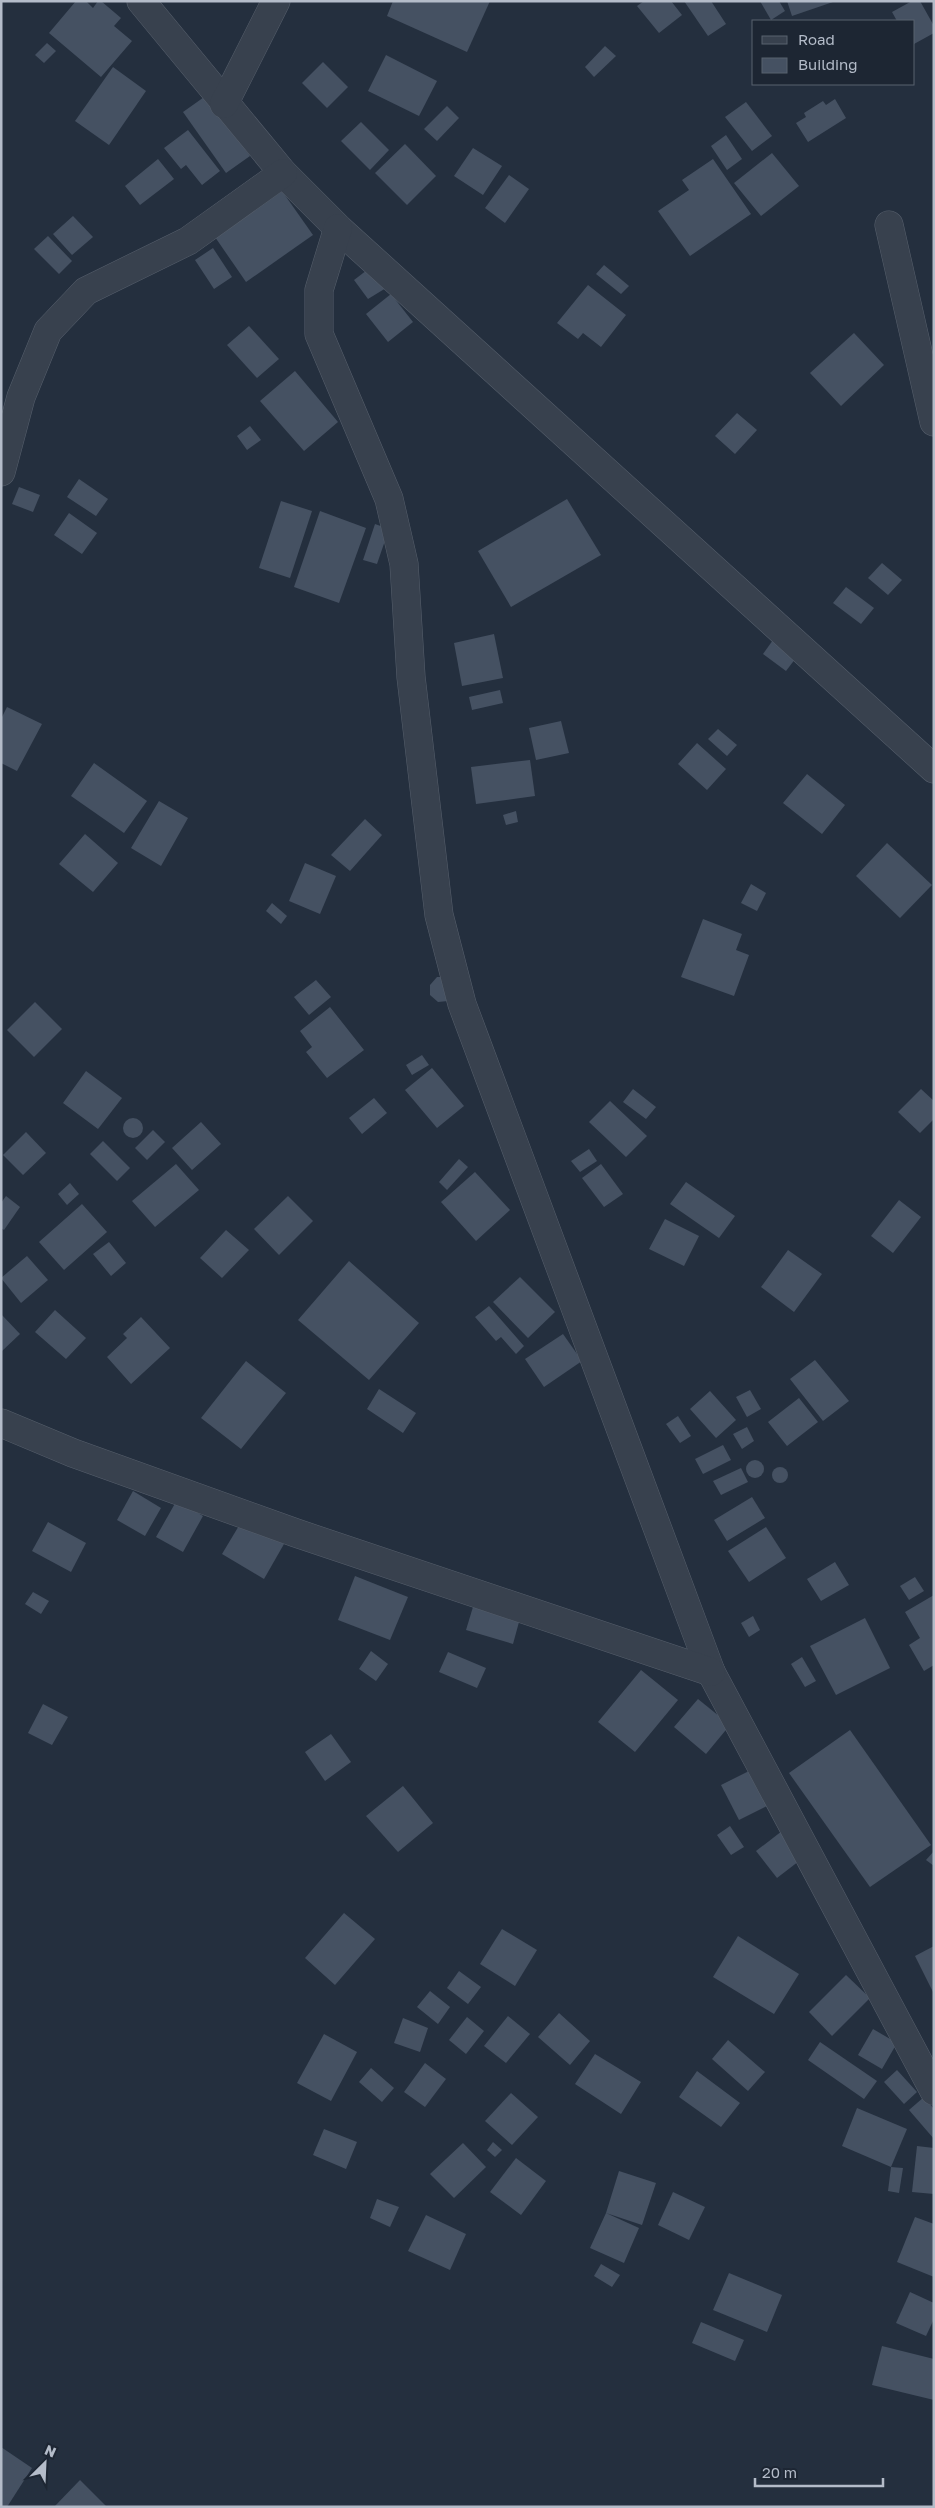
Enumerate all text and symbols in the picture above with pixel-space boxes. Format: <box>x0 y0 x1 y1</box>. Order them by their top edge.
legend <box>752 20 915 85</box>
text: Road <box>798 30 835 48</box>
text: Building <box>798 55 858 73</box>
north arrow <box>20 2438 70 2488</box>
text: N <box>42 2441 59 2461</box>
scale bar <box>755 2456 882 2488</box>
text: 20 m <box>762 2463 797 2481</box>

